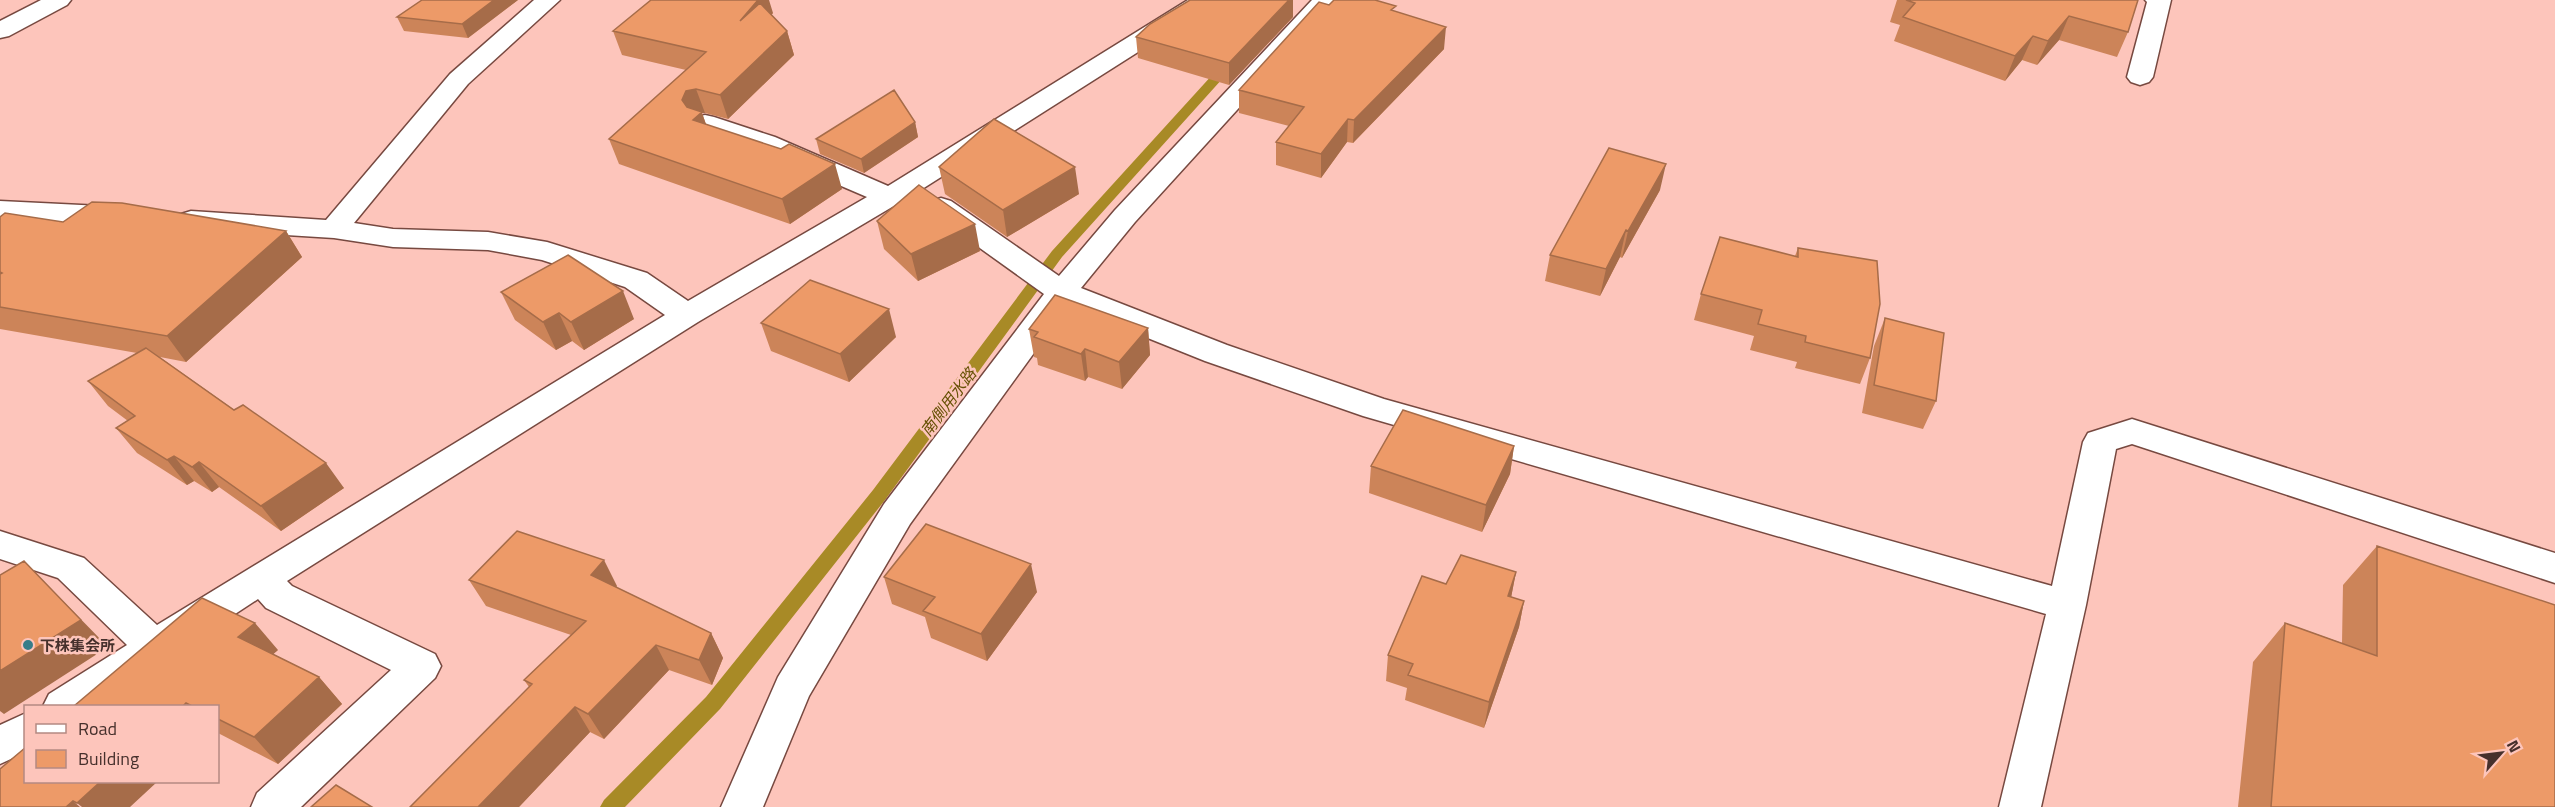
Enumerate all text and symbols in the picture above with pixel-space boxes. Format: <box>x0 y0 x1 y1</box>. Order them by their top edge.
water label: 南側用水路 <box>914 361 983 441</box>
place label: 下株集会所 <box>40 634 115 657</box>
marker: 下株集会所 <box>21 638 35 652</box>
legend <box>24 705 219 783</box>
text: Road <box>78 715 117 742</box>
north arrow <box>2471 723 2531 783</box>
text: N <box>2501 735 2527 756</box>
text: Building <box>78 745 139 772</box>

